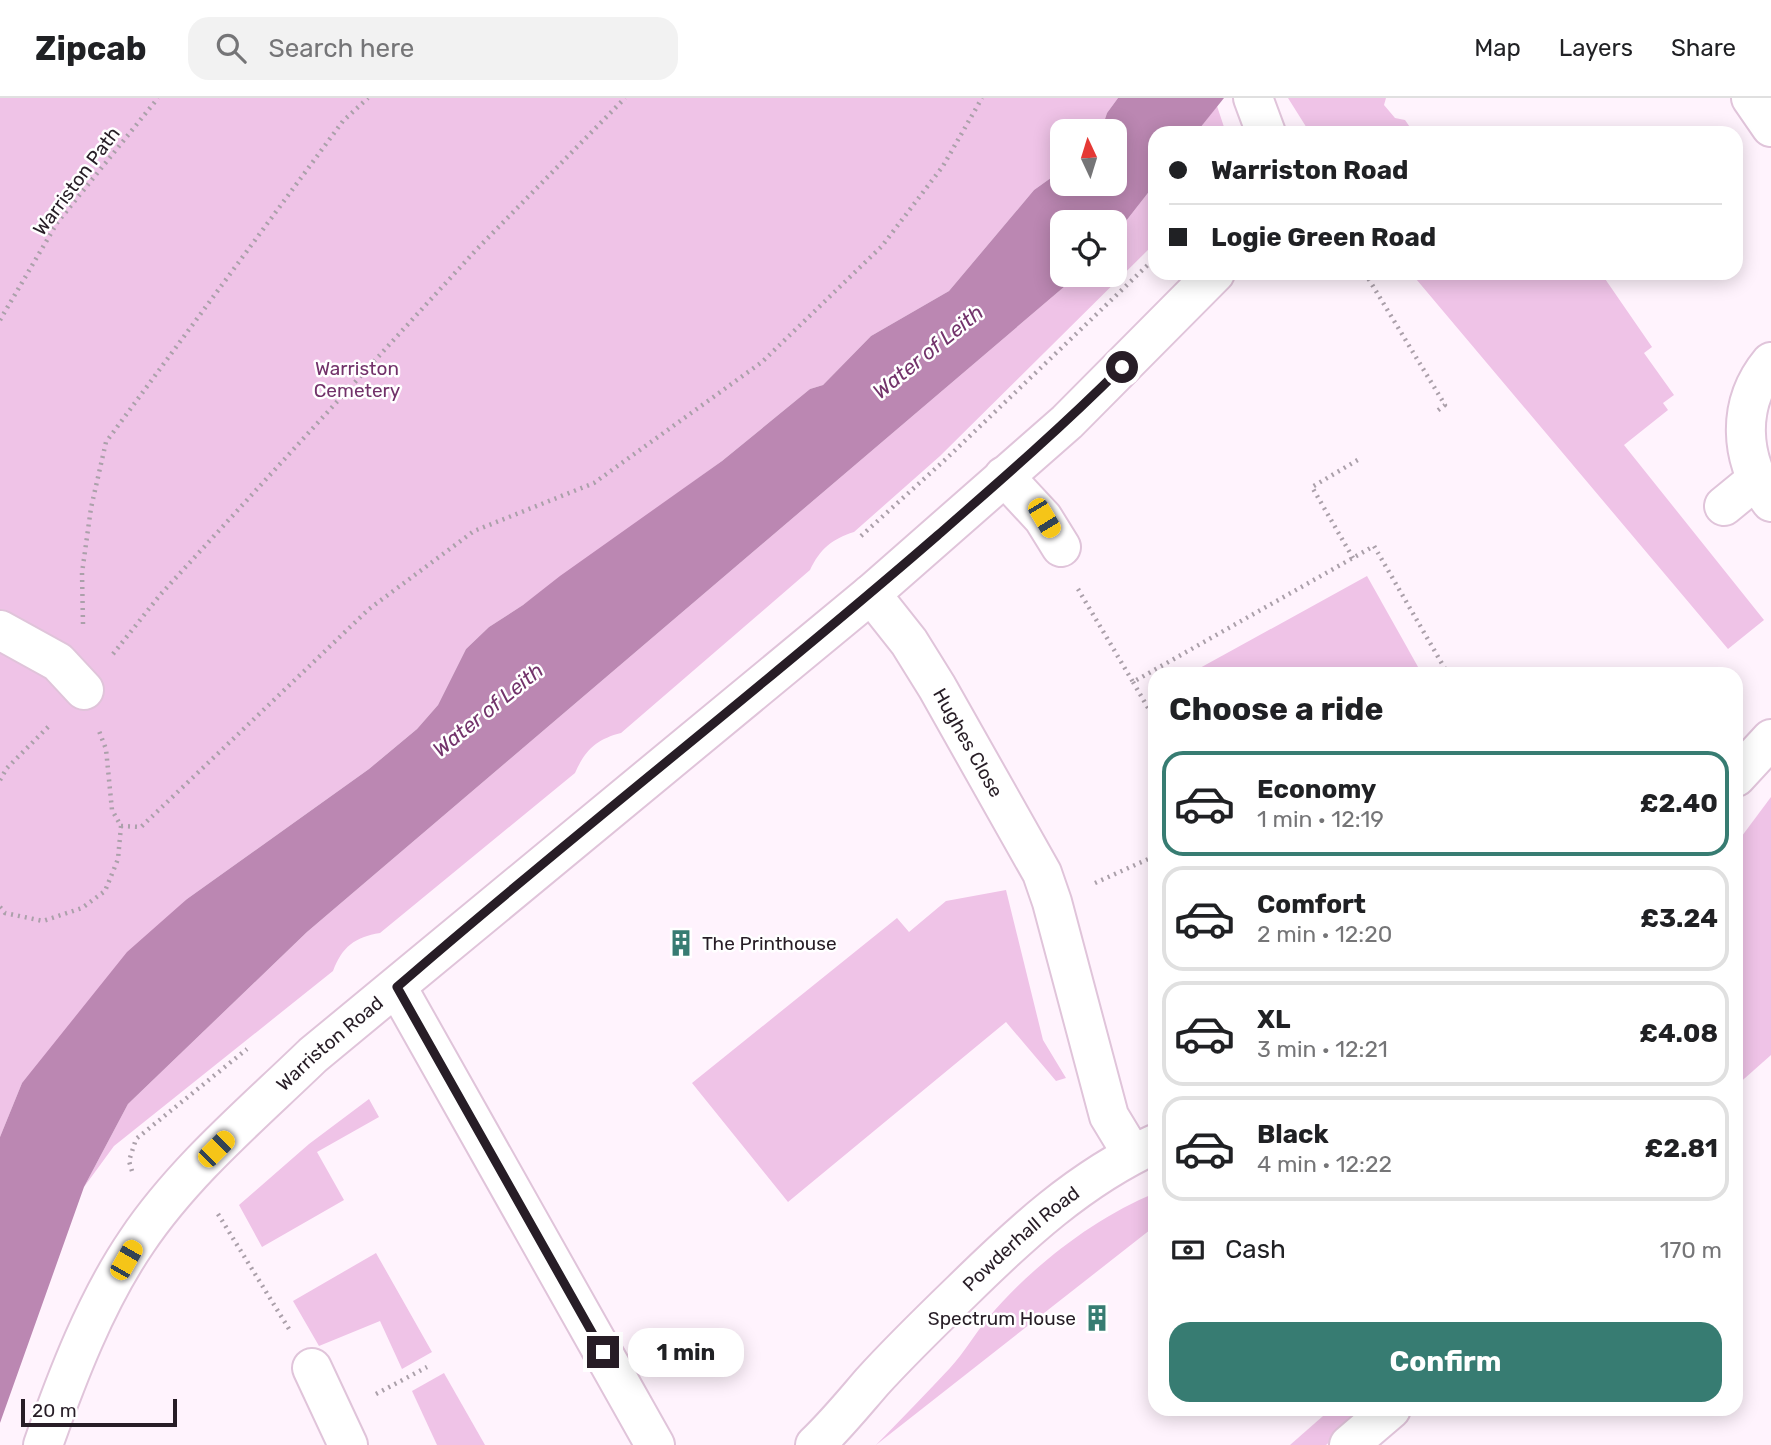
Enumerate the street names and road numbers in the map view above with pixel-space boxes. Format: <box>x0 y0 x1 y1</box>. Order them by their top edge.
street label: Warriston Path <box>28 122 125 240</box>
street label: Hughes Close <box>928 684 1008 801</box>
street label: Warriston Road <box>272 991 388 1096</box>
street label: Powderhall Road <box>958 1181 1084 1296</box>

